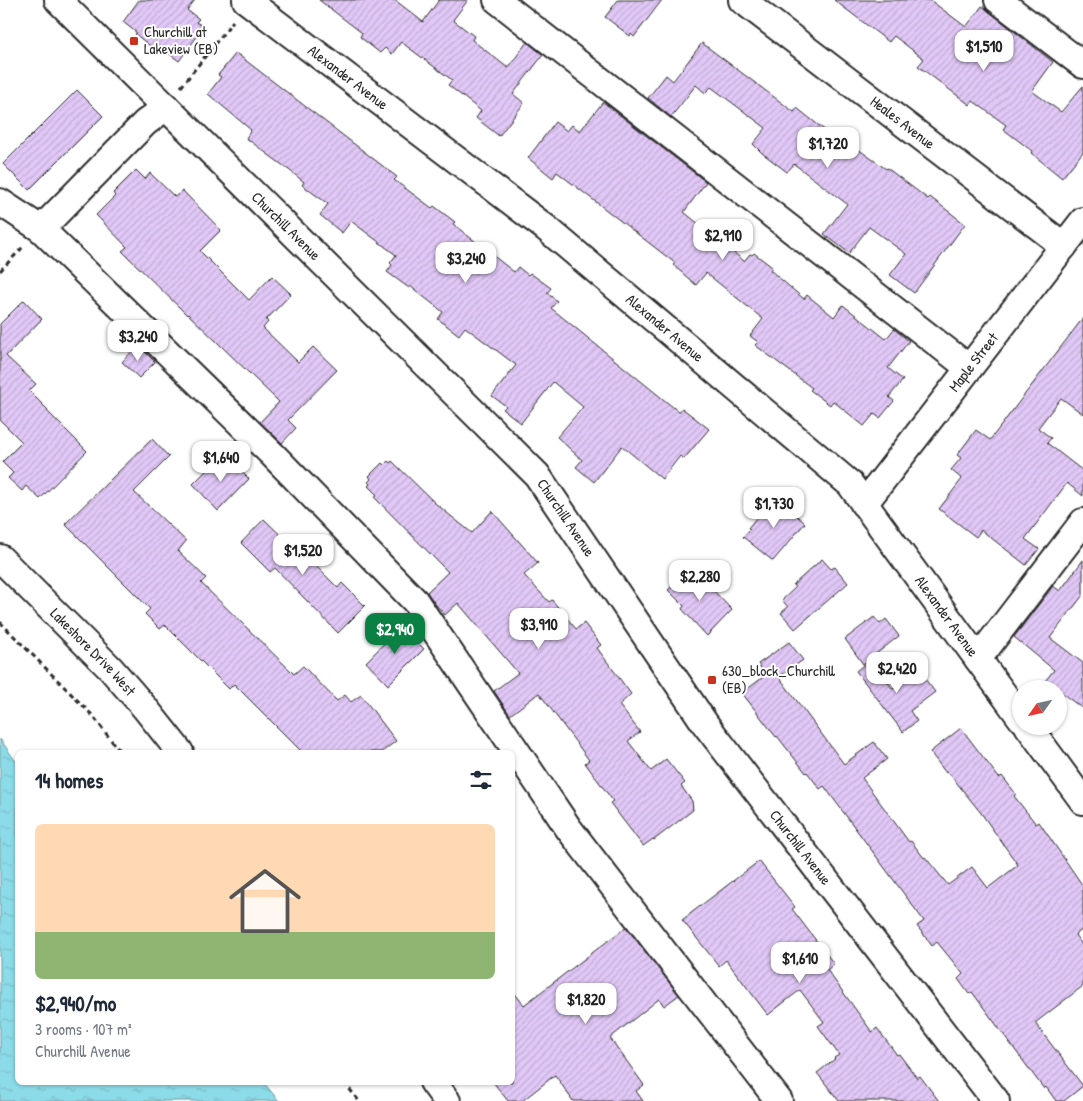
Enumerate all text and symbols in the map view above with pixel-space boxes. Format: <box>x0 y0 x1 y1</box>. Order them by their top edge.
place label: Churchill at Lakeview (EB) <box>144 21 218 59</box>
pin: $1,510 <box>943 30 1025 72</box>
marker: Churchill at Lakeview (EB) <box>128 35 140 47</box>
text: $1,510 <box>966 35 1002 57</box>
street label: Alexander Avenue <box>304 40 393 114</box>
street label: Heales Avenue <box>866 91 939 154</box>
pin: $1,720 <box>787 126 869 169</box>
text: $1,720 <box>808 132 848 154</box>
street label: Churchill Avenue <box>247 187 326 265</box>
pin: $2,910 <box>682 218 764 261</box>
text: $2,910 <box>704 224 742 246</box>
pin: $3,240 <box>425 242 507 284</box>
text: $3,240 <box>446 247 486 269</box>
street label: Alexander Avenue <box>622 289 708 367</box>
pin: $3,240 <box>97 320 179 362</box>
text: $3,240 <box>118 325 158 347</box>
street label: Maple Street <box>944 327 1003 396</box>
pin: $1,640 <box>180 440 262 483</box>
text: $1,640 <box>203 446 239 468</box>
street label: Churchill Avenue <box>532 474 600 560</box>
pin: $1,730 <box>733 486 815 529</box>
text: $1,730 <box>754 492 794 514</box>
pin: $1,520 <box>262 534 344 576</box>
text: $1,520 <box>284 539 322 561</box>
pin: $2,280 <box>659 560 741 602</box>
text: $2,280 <box>680 565 720 587</box>
street label: Alexander Avenue <box>910 571 984 661</box>
street label: Lakeshore Drive West <box>46 603 141 701</box>
pin: $3,910 <box>498 608 580 650</box>
pin: $2,940 <box>354 612 436 655</box>
text: $3,910 <box>520 613 558 635</box>
text: $2,940 <box>376 618 414 640</box>
pin: $2,420 <box>856 652 938 694</box>
text: $2,420 <box>877 657 917 679</box>
place label: 630_block_Churchill (EB) <box>722 660 836 698</box>
marker: 630_block_Churchill (EB) <box>706 674 718 686</box>
north arrow <box>1012 680 1068 735</box>
map controls <box>1012 680 1067 735</box>
text: 14 homes <box>35 766 103 795</box>
icon: filters <box>467 766 495 794</box>
street label: Churchill Avenue <box>765 805 837 889</box>
icon: home <box>220 856 310 946</box>
pin: $1,610 <box>759 942 841 984</box>
text: $1,610 <box>782 947 818 969</box>
pin: $1,820 <box>545 982 627 1025</box>
text: $1,820 <box>567 988 605 1010</box>
text: $2,940/mo <box>35 989 116 1018</box>
text: 3 rooms · 107 m² <box>35 1018 132 1040</box>
text: Churchill Avenue <box>35 1040 131 1062</box>

